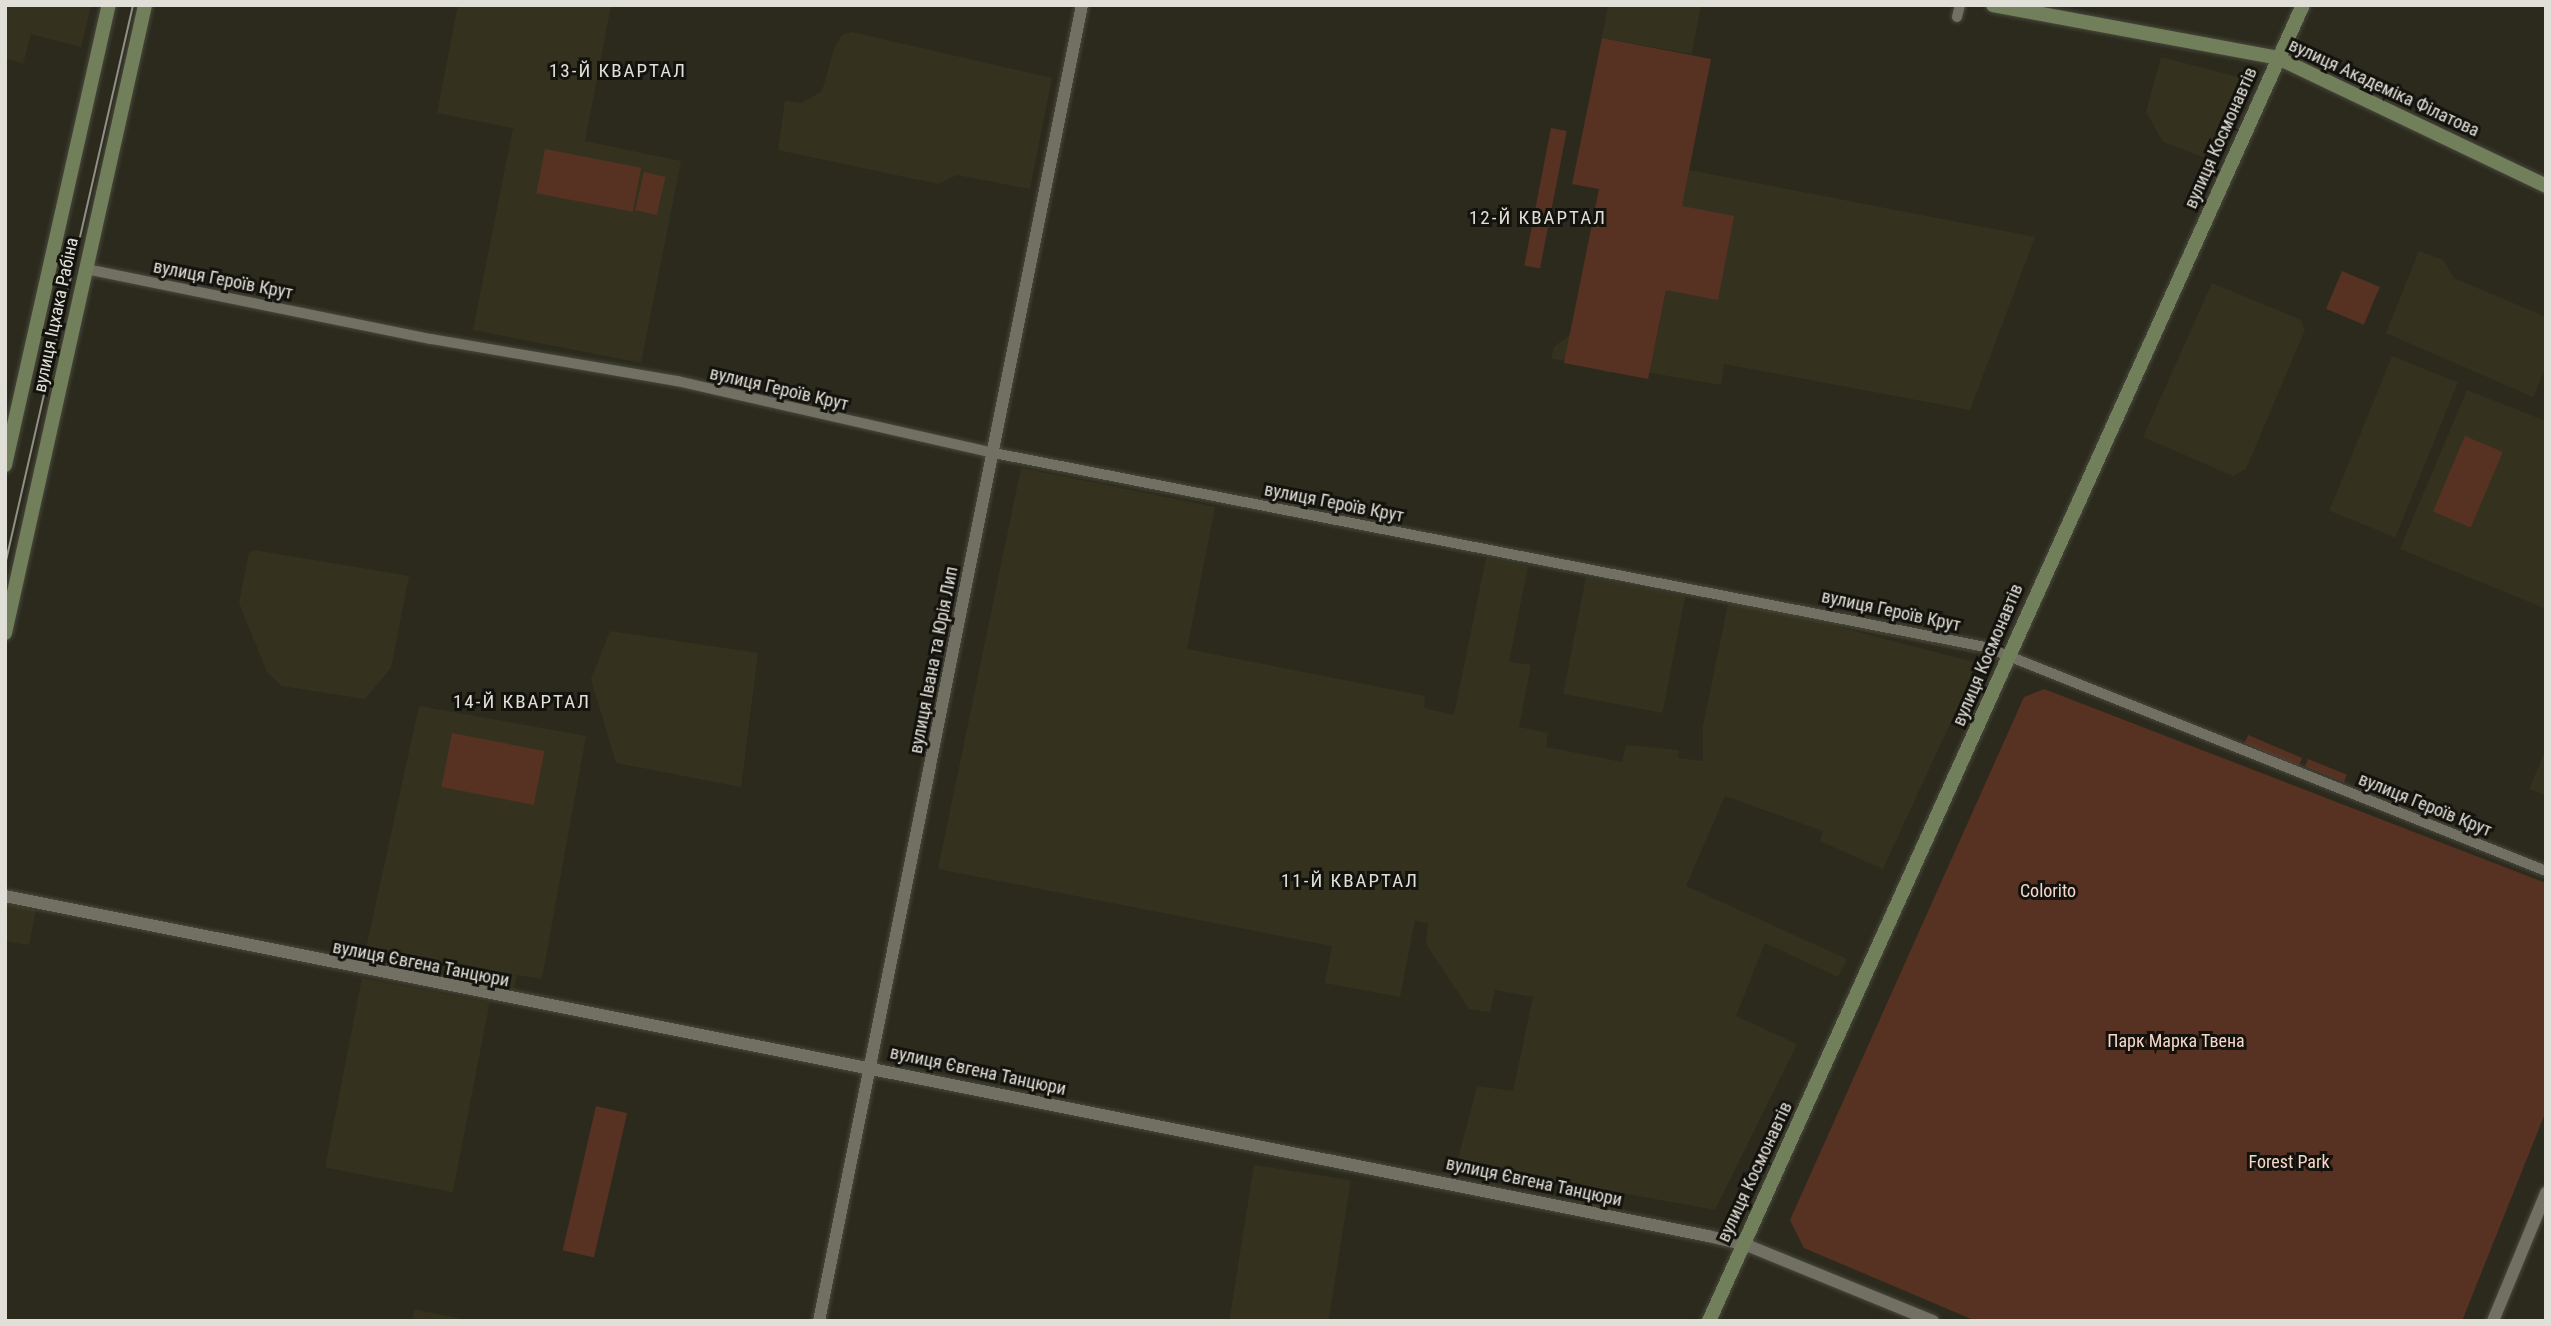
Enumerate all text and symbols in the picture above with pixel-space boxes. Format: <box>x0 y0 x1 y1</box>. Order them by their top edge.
street label: вулиця Академіка Філатова <box>2285 34 2483 142</box>
district label: 13-Й КВАРТАЛ <box>550 60 686 82</box>
street label: вулиця Космонавтів <box>2180 64 2262 212</box>
district label: 12-Й КВАРТАЛ <box>1470 207 1606 229</box>
street label: вулиця Іцхака Рабіна <box>29 236 83 394</box>
street label: вулиця Героїв Крут <box>151 256 295 304</box>
street label: вулиця Героїв Крут <box>708 363 850 415</box>
street label: вулиця Героїв Крут <box>1262 479 1406 527</box>
street label: вулиця Івана та Юрія Лип <box>905 565 963 755</box>
street label: вулиця Космонавтів <box>1948 581 2028 729</box>
street label: вулиця Героїв Крут <box>1820 586 1962 636</box>
district label: 14-Й КВАРТАЛ <box>454 691 590 713</box>
street label: вулиця Героїв Крут <box>2355 768 2495 842</box>
district label: 11-Й КВАРТАЛ <box>1282 870 1418 892</box>
park label: Colorito <box>2020 880 2076 902</box>
street label: вулиця Євгена Танцюри <box>331 936 511 992</box>
park label: Парк Марка Твена <box>2107 1030 2245 1052</box>
street label: вулиця Євгена Танцюри <box>888 1042 1068 1100</box>
street label: вулиця Космонавтів <box>1713 1098 1797 1246</box>
park label: Forest Park <box>2248 1151 2330 1173</box>
street label: вулиця Євгена Танцюри <box>1444 1153 1624 1211</box>

